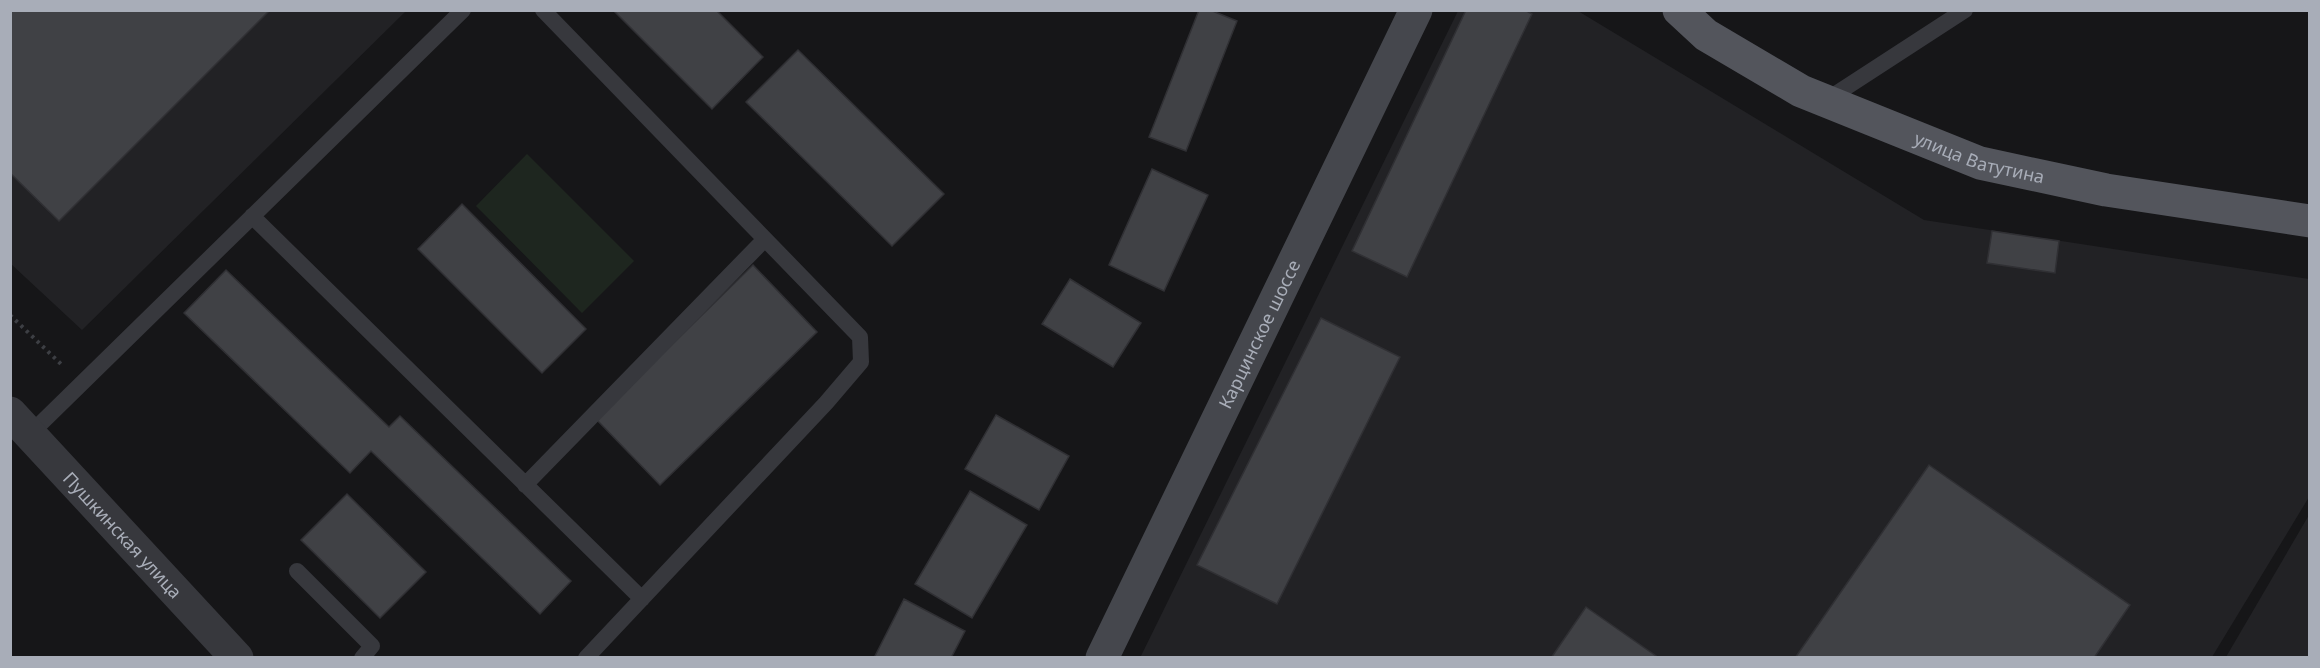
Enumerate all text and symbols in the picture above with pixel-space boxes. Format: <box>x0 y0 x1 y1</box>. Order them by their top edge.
street label: улица Ватутина <box>1911 126 2047 189</box>
street label: Карцинское шоссе <box>1213 255 1305 413</box>
street label: Пушкинская улица <box>58 466 188 603</box>

